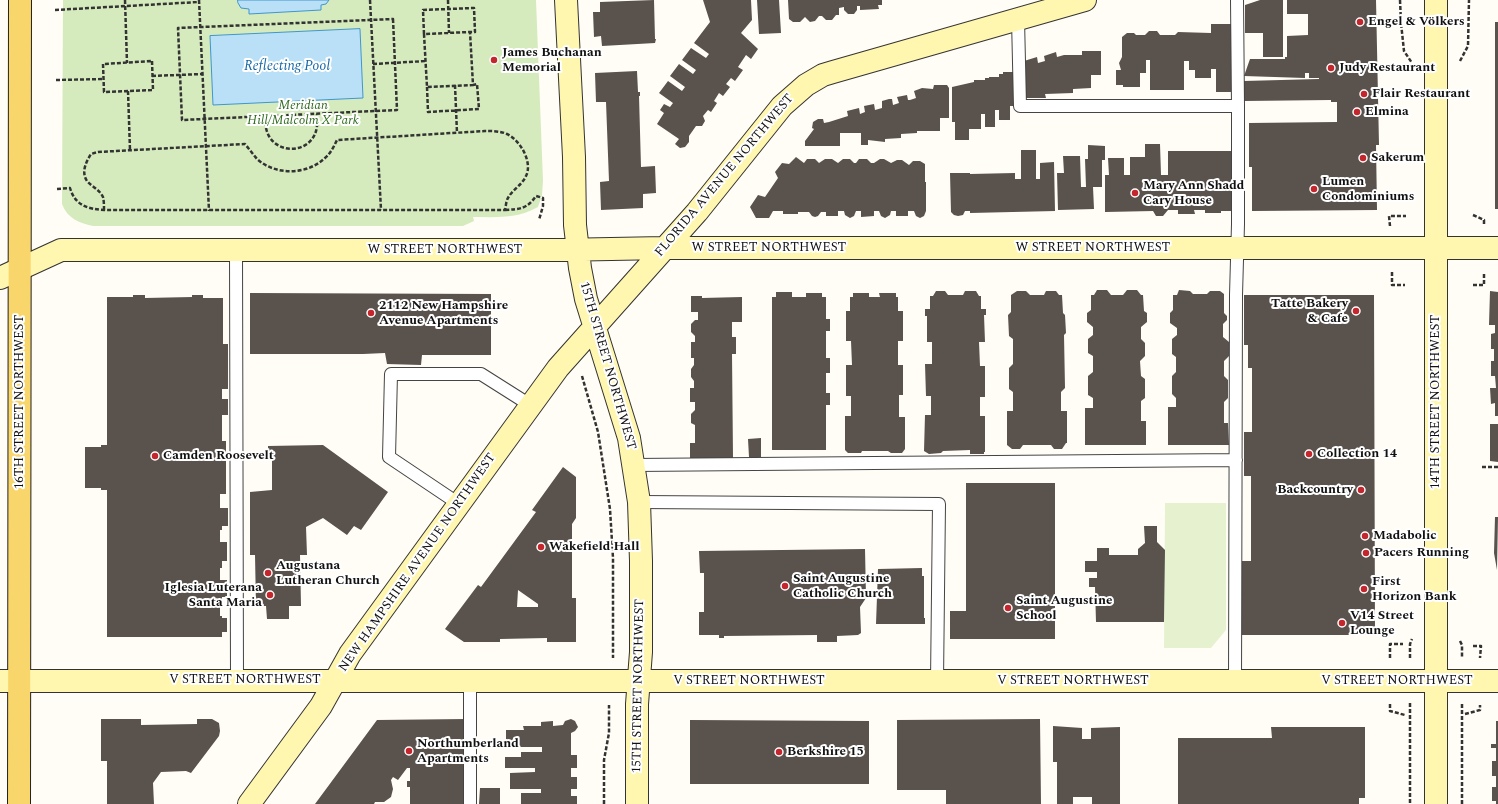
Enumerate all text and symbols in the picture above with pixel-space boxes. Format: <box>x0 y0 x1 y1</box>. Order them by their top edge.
place label: Engel & Völkers <box>1368 14 1465 30</box>
marker: Engel & Völkers <box>1355 17 1365 27</box>
place label: James Buchanan Memorial <box>502 45 602 76</box>
marker: James Buchanan Memorial <box>489 55 499 65</box>
water label: Reflecting Pool <box>244 59 330 75</box>
place label: Judy Restaurant <box>1339 60 1435 76</box>
marker: Judy Restaurant <box>1326 63 1336 73</box>
place label: Flair Restaurant <box>1372 86 1470 102</box>
marker: Flair Restaurant <box>1359 89 1369 99</box>
street label: FLORIDA AVENUE NORTHWEST <box>652 91 798 261</box>
park label: Meridian Hill/Malcolm X Park <box>247 98 359 129</box>
place label: Elmina <box>1365 104 1409 120</box>
marker: Elmina <box>1352 107 1362 117</box>
place label: Sakerum <box>1371 150 1424 166</box>
marker: Sakerum <box>1358 153 1368 163</box>
place label: Lumen Condominiums <box>1322 174 1414 205</box>
place label: Mary Ann Shadd Cary House <box>1143 178 1244 209</box>
marker: Lumen Condominiums <box>1309 184 1319 194</box>
marker: Mary Ann Shadd Cary House <box>1130 188 1140 198</box>
street label: W STREET NORTHWEST <box>692 240 846 256</box>
street label: W STREET NORTHWEST <box>1016 240 1170 256</box>
street label: W STREET NORTHWEST <box>368 242 522 258</box>
street label: 15TH STREET NORTHWEST <box>575 280 639 452</box>
place label: Tatte Bakery & Cafe <box>1271 296 1348 327</box>
place label: 2112 New Hampshire Avenue Apartments <box>379 298 508 329</box>
marker: Tatte Bakery & Cafe <box>1351 306 1361 316</box>
marker: 2112 New Hampshire Avenue Apartments <box>366 308 376 318</box>
street label: 16TH STREET NORTHWEST <box>12 315 28 489</box>
street label: 14TH STREET NORTHWEST <box>1428 315 1444 489</box>
place label: Collection 14 <box>1317 446 1397 462</box>
place label: Camden Roosevelt <box>163 448 274 464</box>
marker: Collection 14 <box>1304 449 1314 459</box>
marker: Camden Roosevelt <box>150 451 160 461</box>
street label: NEW HAMPSHIRE AVENUE NORTHWEST <box>336 451 500 675</box>
place label: Backcountry <box>1277 482 1353 498</box>
marker: Backcountry <box>1356 485 1366 495</box>
place label: Madabolic <box>1373 528 1437 544</box>
marker: Madabolic <box>1360 531 1370 541</box>
place label: Wakefield Hall <box>549 539 640 555</box>
marker: Wakefield Hall <box>536 542 546 552</box>
place label: Pacers Running <box>1374 545 1469 561</box>
marker: Pacers Running <box>1361 548 1371 558</box>
place label: Augustana Lutheran Church <box>276 558 380 589</box>
marker: Augustana Lutheran Church <box>263 568 273 578</box>
place label: Saint Augustine Catholic Church <box>793 571 892 602</box>
place label: First Horizon Bank <box>1372 574 1457 605</box>
place label: Iglesia Luterana Santa Maria <box>165 580 262 611</box>
marker: Saint Augustine Catholic Church <box>780 581 790 591</box>
marker: First Horizon Bank <box>1359 584 1369 594</box>
marker: Iglesia Luterana Santa Maria <box>265 590 275 600</box>
place label: Saint Augustine School <box>1016 593 1112 624</box>
street label: 15TH STREET NORTHWEST <box>630 599 648 773</box>
marker: Saint Augustine School <box>1003 603 1013 613</box>
place label: V14 Street Lounge <box>1350 608 1414 639</box>
marker: V14 Street Lounge <box>1337 618 1347 628</box>
street label: V STREET NORTHWEST <box>169 672 321 688</box>
street label: V STREET NORTHWEST <box>673 673 825 689</box>
street label: V STREET NORTHWEST <box>997 673 1149 689</box>
street label: V STREET NORTHWEST <box>1321 673 1473 689</box>
place label: Northumberland Apartments <box>417 736 519 767</box>
place label: Berkshire 15 <box>787 744 864 760</box>
marker: Northumberland Apartments <box>404 746 414 756</box>
marker: Berkshire 15 <box>774 747 784 757</box>

